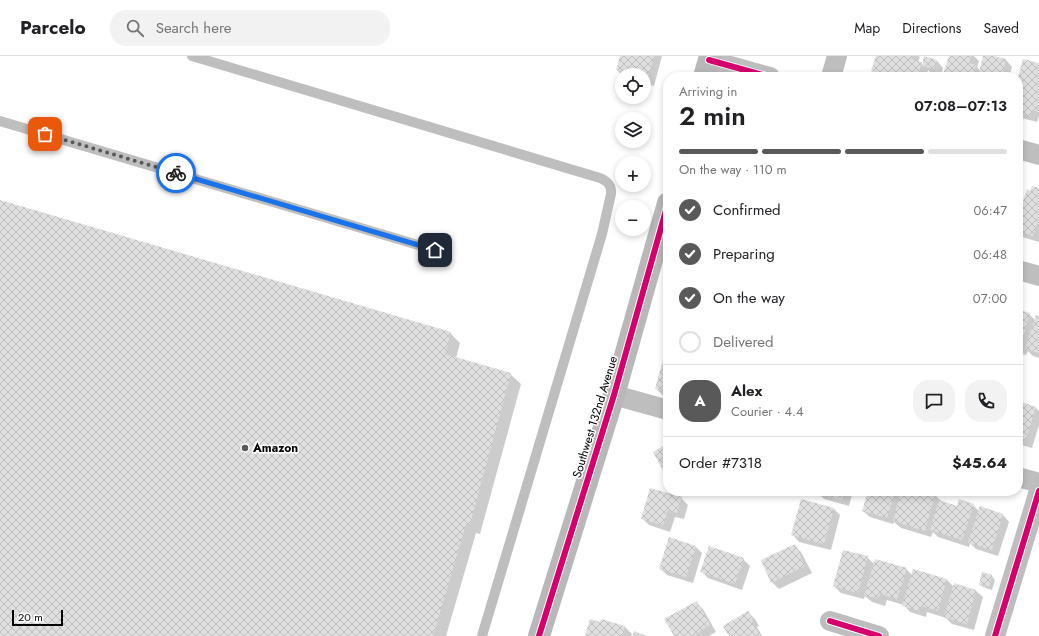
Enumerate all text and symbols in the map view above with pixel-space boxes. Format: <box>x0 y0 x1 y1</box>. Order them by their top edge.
search box <box>110 10 390 46</box>
text: Parcelo <box>20 14 86 41</box>
icon: search <box>124 17 146 39</box>
text: Search here <box>156 17 232 39</box>
text: Map <box>854 18 880 38</box>
text: Directions <box>902 18 962 38</box>
text: Saved <box>984 18 1019 38</box>
map controls <box>615 68 651 236</box>
button: locate <box>615 68 651 104</box>
text: Arriving in <box>679 82 737 101</box>
text: 07:08–07:13 <box>914 95 1007 117</box>
text: 2 min <box>679 97 746 135</box>
button: layers <box>615 112 651 148</box>
pin <box>28 117 62 151</box>
icon: bag <box>34 123 56 145</box>
courier <box>156 153 196 193</box>
button: + <box>615 156 651 192</box>
text: On the way · 110 m <box>679 160 787 179</box>
icon: bike <box>165 162 187 184</box>
icon: check <box>679 199 701 221</box>
text: Confirmed <box>713 199 781 221</box>
button: − <box>615 200 651 236</box>
text: 06:47 <box>973 201 1007 220</box>
pin <box>418 233 452 267</box>
icon: home <box>424 239 446 261</box>
icon: check <box>679 243 701 265</box>
text: Preparing <box>713 243 775 265</box>
text: 06:48 <box>973 245 1007 264</box>
icon: check <box>679 287 701 309</box>
text: On the way <box>713 287 785 309</box>
text: 07:00 <box>973 289 1007 308</box>
text: Delivered <box>713 331 774 353</box>
street label: Southwest 132nd Avenue <box>568 354 622 480</box>
text: Alex <box>731 380 762 402</box>
button: chat <box>913 380 955 422</box>
button: phone <box>965 380 1007 422</box>
text: A <box>694 390 706 412</box>
text: Courier · 4.4 <box>731 402 804 421</box>
place label: Amazon <box>252 439 298 457</box>
marker: Amazon <box>240 443 250 453</box>
text: Order #7318 <box>679 452 762 474</box>
text: $45.64 <box>952 452 1007 474</box>
scale bar <box>12 608 63 627</box>
text: 20 m <box>18 609 43 625</box>

